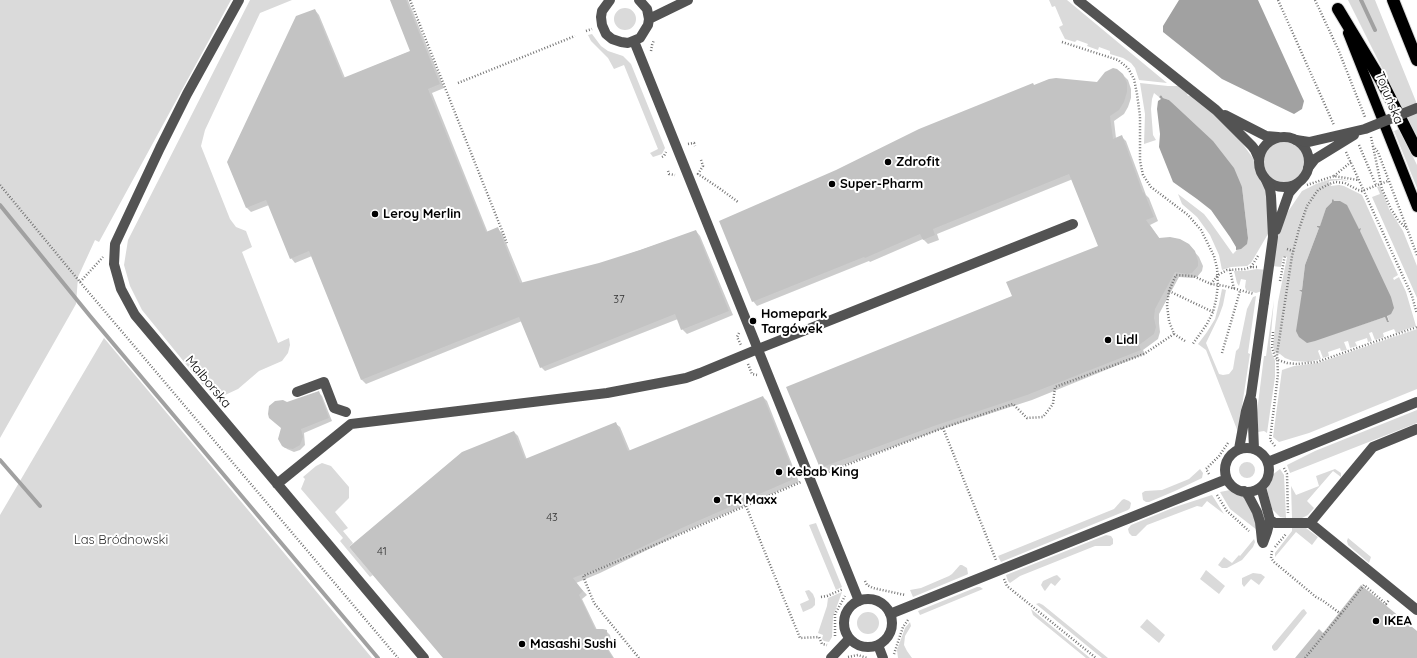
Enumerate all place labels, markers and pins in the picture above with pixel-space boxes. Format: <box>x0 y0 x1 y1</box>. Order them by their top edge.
place label: Zdrofit <box>896 154 940 170</box>
marker: Zdrofit <box>883 157 893 167</box>
place label: Super-Pharm <box>840 176 923 192</box>
marker: Super-Pharm <box>827 179 837 189</box>
place label: Leroy Merlin <box>383 206 461 222</box>
marker: Leroy Merlin <box>370 209 380 219</box>
place label: Homepark Targówek <box>761 306 827 337</box>
marker: Homepark Targówek <box>748 316 758 326</box>
place label: Lidl <box>1116 332 1138 348</box>
marker: Lidl <box>1103 335 1113 345</box>
place label: Kebab King <box>787 464 859 480</box>
marker: Kebab King <box>774 467 784 477</box>
place label: TK Maxx <box>725 492 777 508</box>
marker: TK Maxx <box>712 495 722 505</box>
place label: IKEA <box>1384 613 1412 629</box>
marker: IKEA <box>1371 616 1381 626</box>
place label: Masashi Sushi <box>530 636 616 652</box>
marker: Masashi Sushi <box>517 639 527 649</box>

